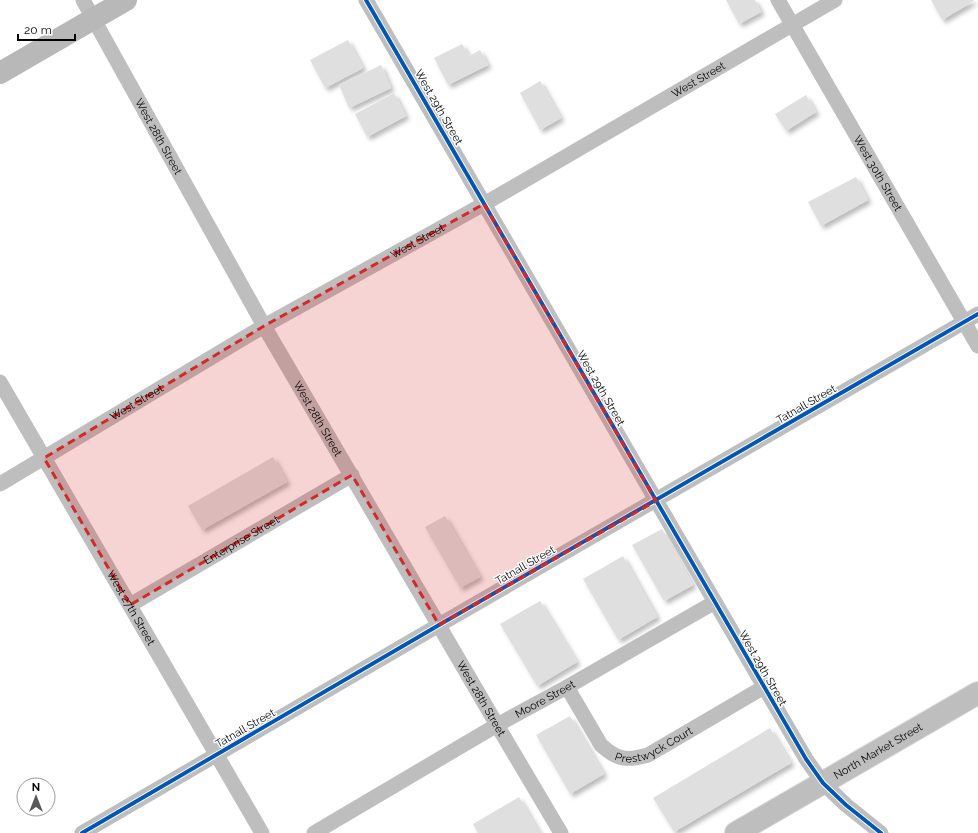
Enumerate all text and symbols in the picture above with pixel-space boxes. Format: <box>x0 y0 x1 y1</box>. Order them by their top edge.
scale bar <box>18 16 75 42</box>
text: 20 m <box>24 23 52 37</box>
street label: West Street <box>669 59 728 101</box>
street label: West 29th Street <box>412 67 466 147</box>
street label: West 28th Street <box>132 96 185 177</box>
street label: West 30th Street <box>851 133 905 214</box>
street label: West Street <box>388 221 447 262</box>
street label: West 29th Street <box>574 348 628 428</box>
street label: West 28th Street <box>291 379 345 459</box>
street label: West Street <box>108 382 166 424</box>
street label: Tatnall Street <box>774 382 839 427</box>
street label: Enterprise Street <box>202 513 282 567</box>
street label: Tatnall Street <box>493 543 558 588</box>
street label: West 27th Street <box>104 568 158 648</box>
street label: West 29th Street <box>736 628 790 708</box>
street label: West 28th Street <box>454 659 508 739</box>
street label: Moore Street <box>513 678 578 721</box>
street label: Tatnall Street <box>213 706 278 751</box>
street label: North Market Street <box>832 720 925 782</box>
street label: Prestwyck Court <box>613 724 695 765</box>
north arrow <box>16 777 56 817</box>
text: N <box>32 781 40 794</box>

